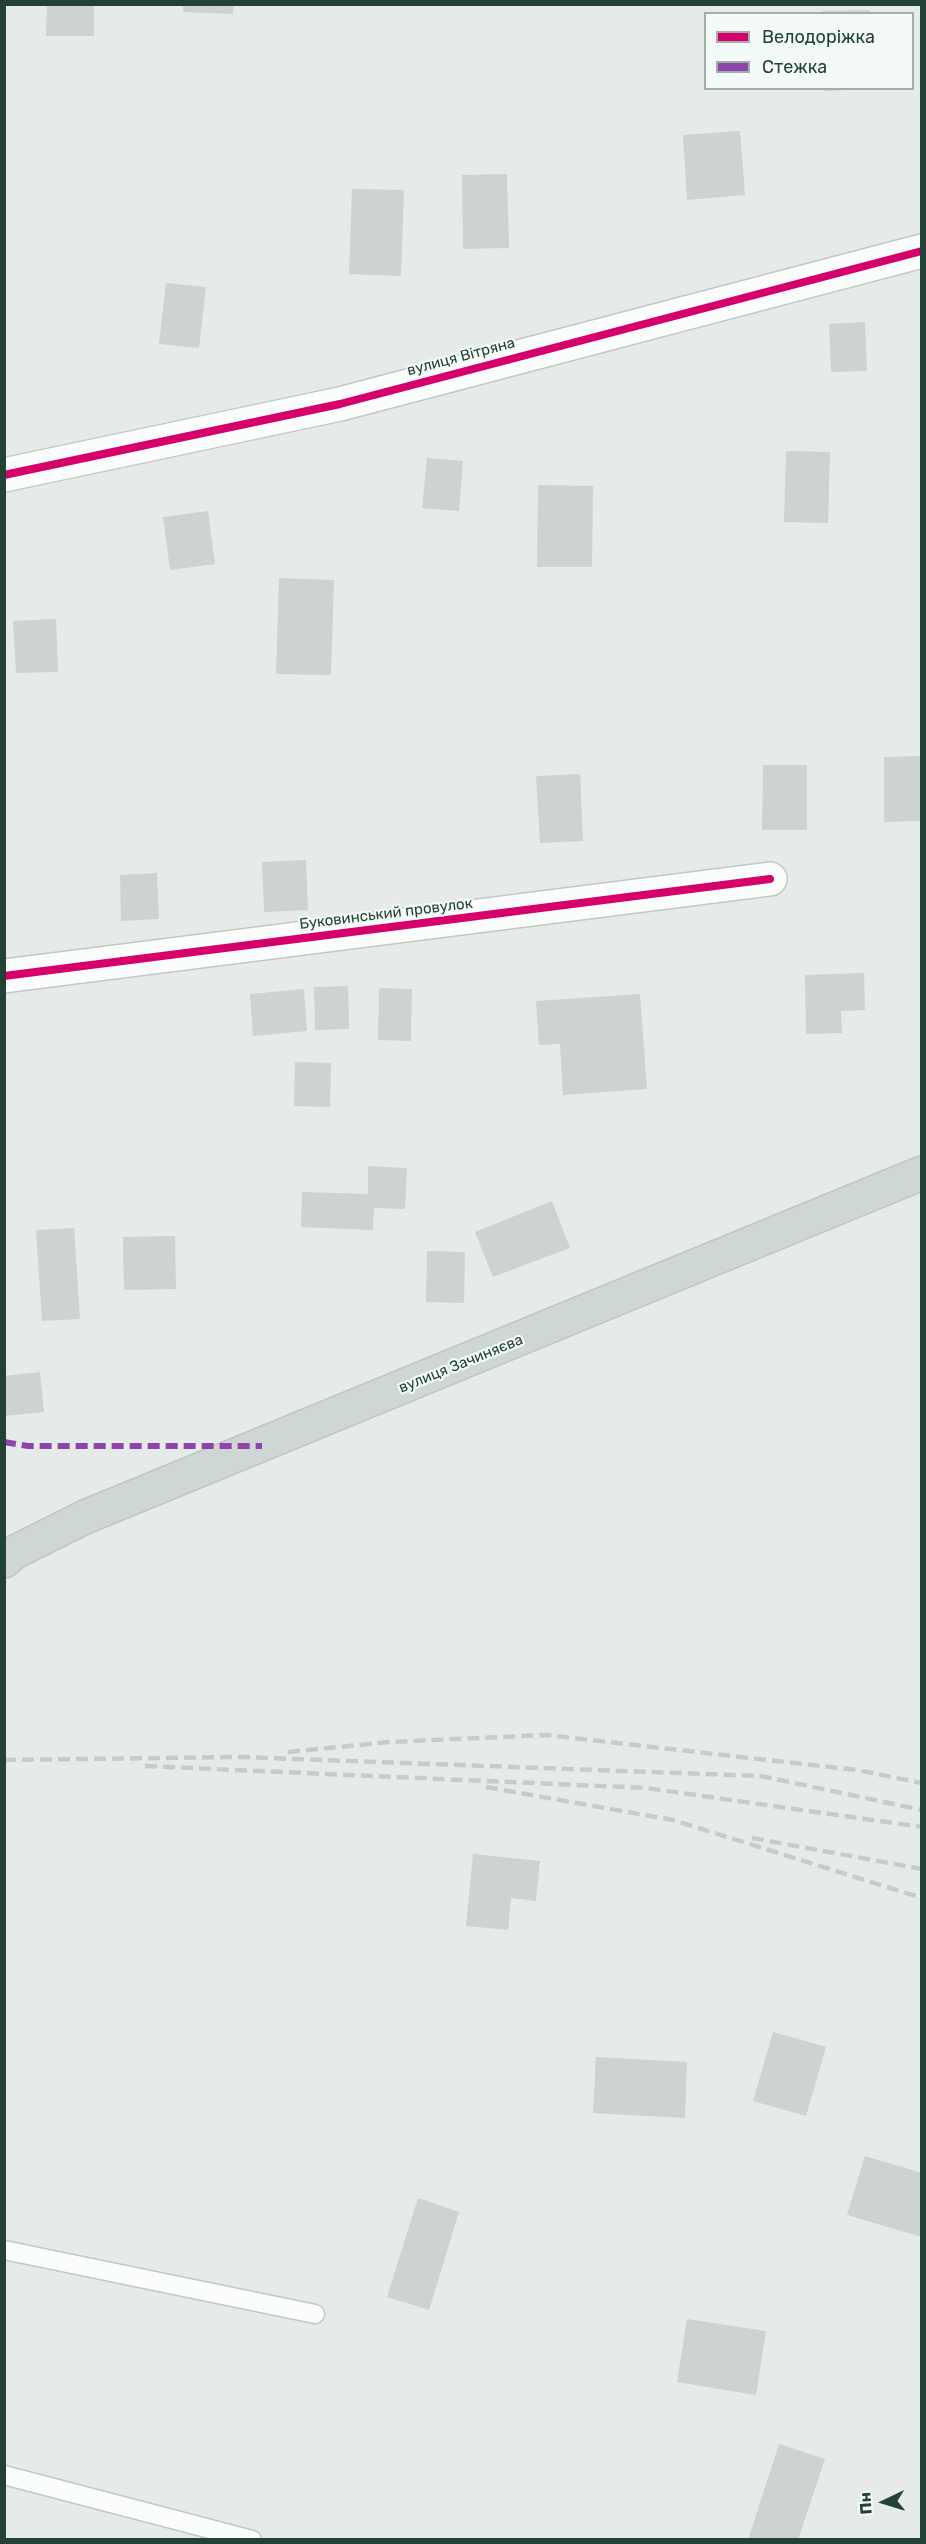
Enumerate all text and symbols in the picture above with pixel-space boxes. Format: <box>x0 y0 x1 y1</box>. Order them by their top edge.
legend <box>704 12 914 90</box>
text: Велодоріжка <box>762 26 875 48</box>
text: Стежка <box>762 56 827 78</box>
street label: вулиця Вітряна <box>405 334 517 380</box>
street label: Буковинський провулок <box>298 894 474 934</box>
street label: вулиця Зачиняєва <box>396 1331 526 1397</box>
north arrow <box>854 2472 914 2532</box>
text: Пн <box>855 2492 876 2515</box>

